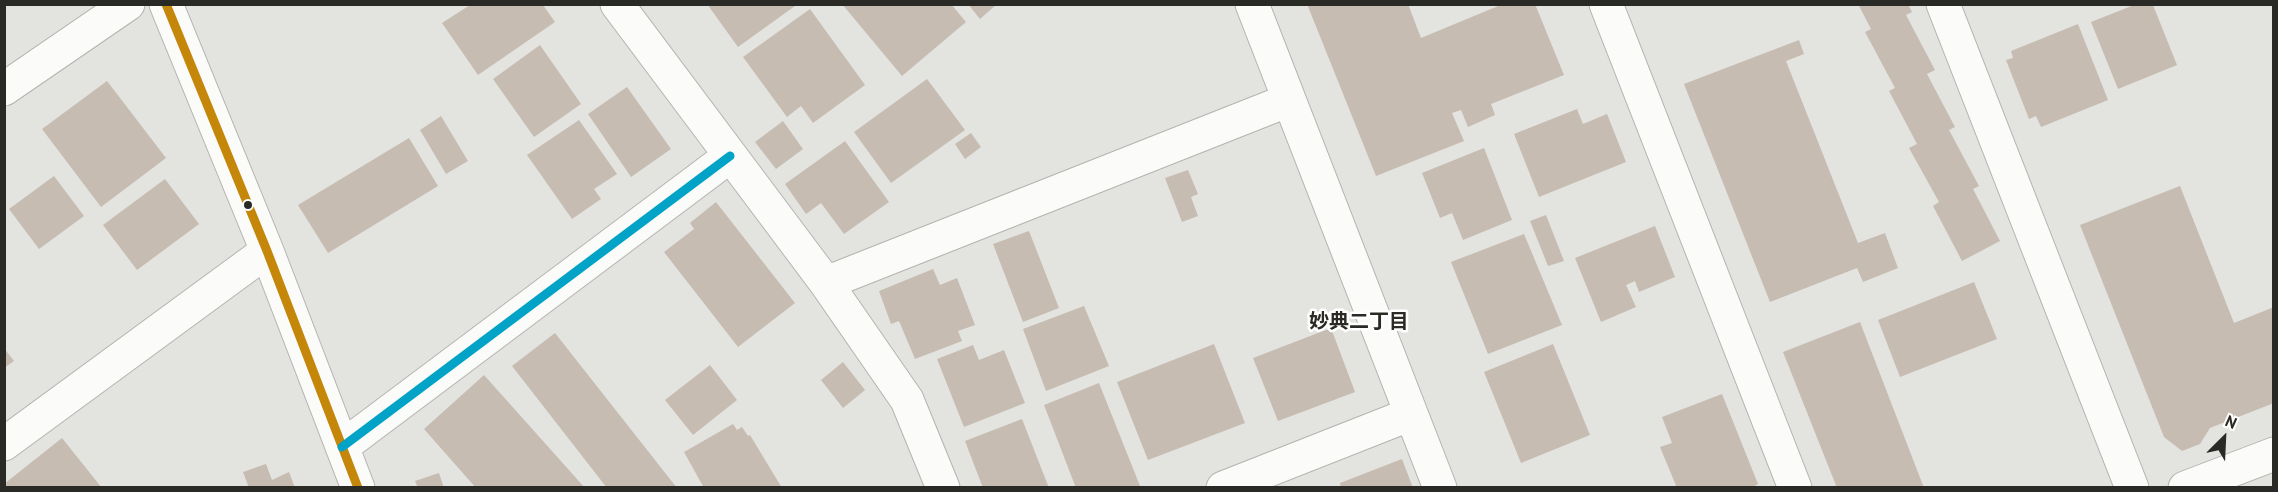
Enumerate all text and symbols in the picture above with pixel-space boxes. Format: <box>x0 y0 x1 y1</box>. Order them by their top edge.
unlabelled marker <box>242 199 254 211</box>
district label: 妙典二丁目 <box>1309 310 1409 334</box>
north arrow <box>2194 408 2254 468</box>
text: N <box>2222 410 2240 433</box>

